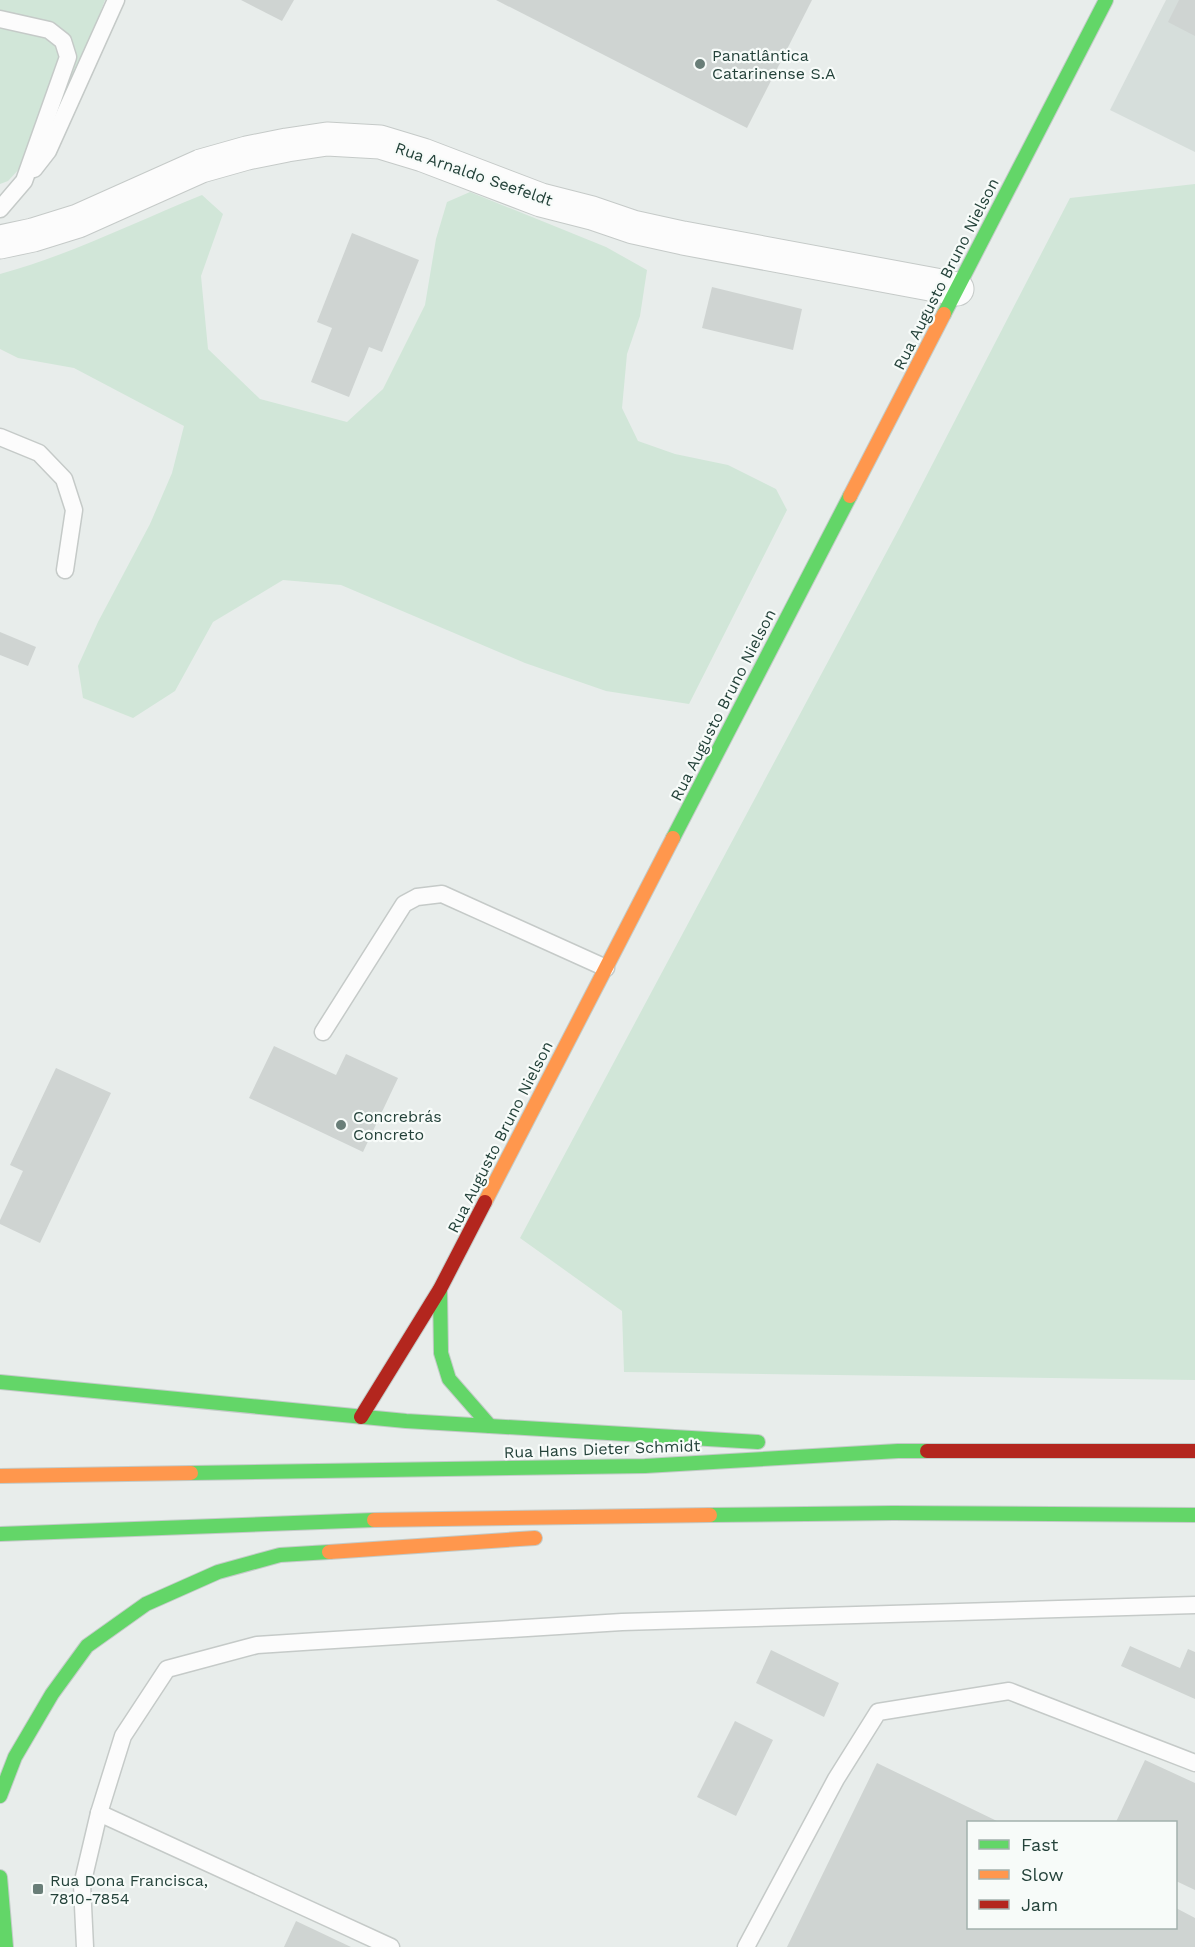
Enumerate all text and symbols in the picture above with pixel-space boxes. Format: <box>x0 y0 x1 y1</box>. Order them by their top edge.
place label: Panatlântica Catarinense S.A <box>712 46 836 83</box>
marker: Panatlântica Catarinense S.A <box>693 57 707 71</box>
street label: Rua Arnaldo Seefeldt <box>393 138 556 210</box>
street label: Rua Augusto Bruno Nielson <box>889 175 1003 373</box>
street label: Rua Augusto Bruno Nielson <box>666 606 780 804</box>
street label: Rua Augusto Bruno Nielson <box>443 1038 557 1236</box>
place label: Concrebrás Concreto <box>353 1107 442 1144</box>
marker: Concrebrás Concreto <box>334 1118 348 1132</box>
street label: Rua Hans Dieter Schmidt <box>503 1436 701 1462</box>
legend <box>967 1821 1177 1929</box>
text: Fast <box>1021 1834 1059 1855</box>
text: Slow <box>1021 1864 1064 1885</box>
place label: Rua Dona Francisca, 7810-7854 <box>50 1871 208 1908</box>
marker: Rua Dona Francisca, 7810-7854 <box>31 1882 45 1896</box>
text: Jam <box>1021 1894 1058 1915</box>

